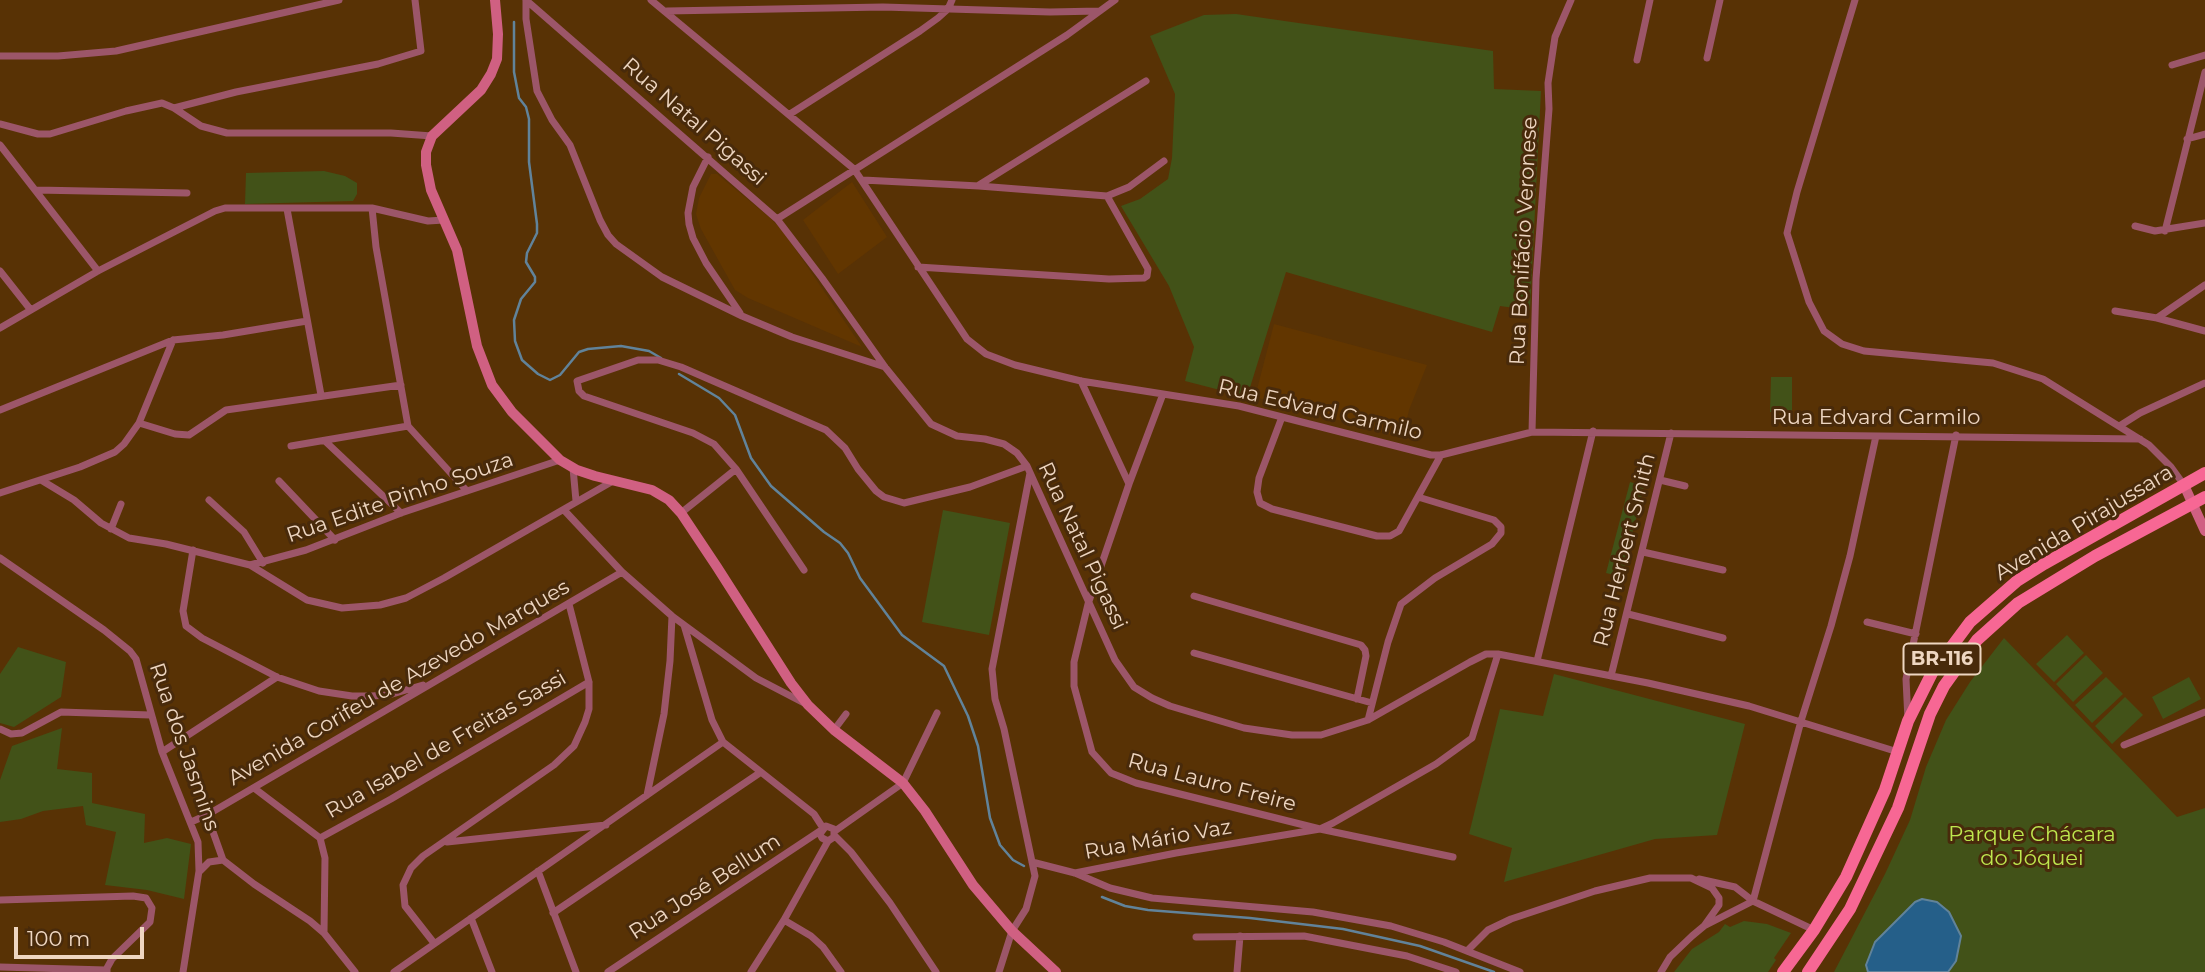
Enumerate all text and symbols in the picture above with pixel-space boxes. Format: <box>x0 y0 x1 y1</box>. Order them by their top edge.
street label: Rua Natal Pigassi <box>617 53 771 191</box>
street label: Rua Bonifácio Veronese <box>1505 116 1543 366</box>
street label: Rua Edvard Carmilo <box>1215 374 1425 446</box>
street label: Rua Edvard Carmilo <box>1772 405 1980 431</box>
street label: Rua Edite Pinho Souza <box>283 447 517 549</box>
street label: Rua Herbert Smith <box>1589 451 1661 649</box>
street label: Rua Natal Pigassi <box>1032 458 1132 634</box>
street label: Avenida Pirajussara <box>1990 460 2178 586</box>
street label: Avenida Corifeu de Azevedo Marques <box>224 575 574 791</box>
road number: BR-116 <box>1904 644 1980 674</box>
street label: Rua dos Jasmins <box>143 660 225 834</box>
street label: Rua Isabel de Freitas Sassi <box>321 666 571 824</box>
street label: Rua Lauro Freire <box>1125 748 1299 818</box>
street label: Rua Mário Vaz <box>1083 815 1233 865</box>
park label: Parque Chácara do Jóquei <box>1948 822 2116 872</box>
street label: Rua José Bellum <box>625 829 785 945</box>
scale bar <box>18 912 147 956</box>
text: 100 m <box>27 926 90 951</box>

